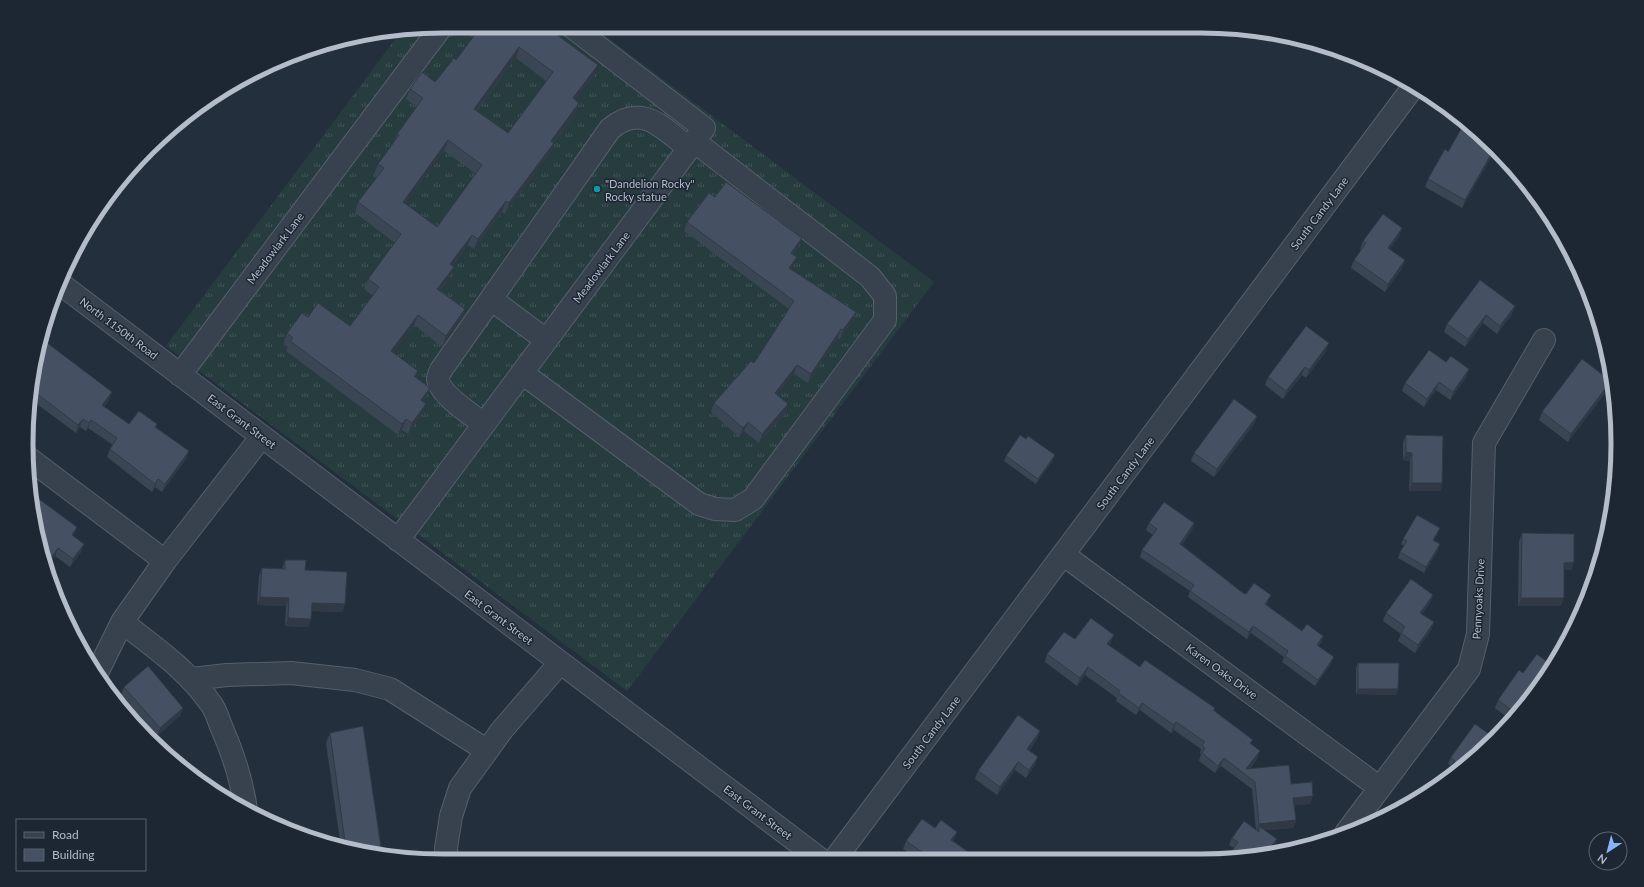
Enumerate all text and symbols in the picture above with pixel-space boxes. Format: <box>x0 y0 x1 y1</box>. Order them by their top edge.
street label: South Candy Lane <box>1287 174 1351 252</box>
place label: "Dandelion Rocky" Rocky statue <box>605 177 695 203</box>
marker: "Dandelion Rocky" Rocky statue <box>592 184 602 194</box>
street label: Meadowlark Lane <box>244 210 306 286</box>
street label: Meadowlark Lane <box>570 229 632 305</box>
street label: North 1150th Road <box>77 294 161 362</box>
street label: East Grant Street <box>205 391 279 451</box>
street label: South Candy Lane <box>1093 434 1157 512</box>
street label: Pennyoaks Drive <box>1469 558 1487 640</box>
street label: East Grant Street <box>462 587 536 647</box>
street label: Karen Oaks Drive <box>1184 641 1260 701</box>
street label: South Candy Lane <box>899 693 963 771</box>
street label: East Grant Street <box>721 782 795 842</box>
legend <box>16 819 146 871</box>
text: Road <box>52 827 79 842</box>
north arrow <box>1588 831 1628 871</box>
text: Building <box>52 847 95 862</box>
text: N <box>1595 852 1609 867</box>

